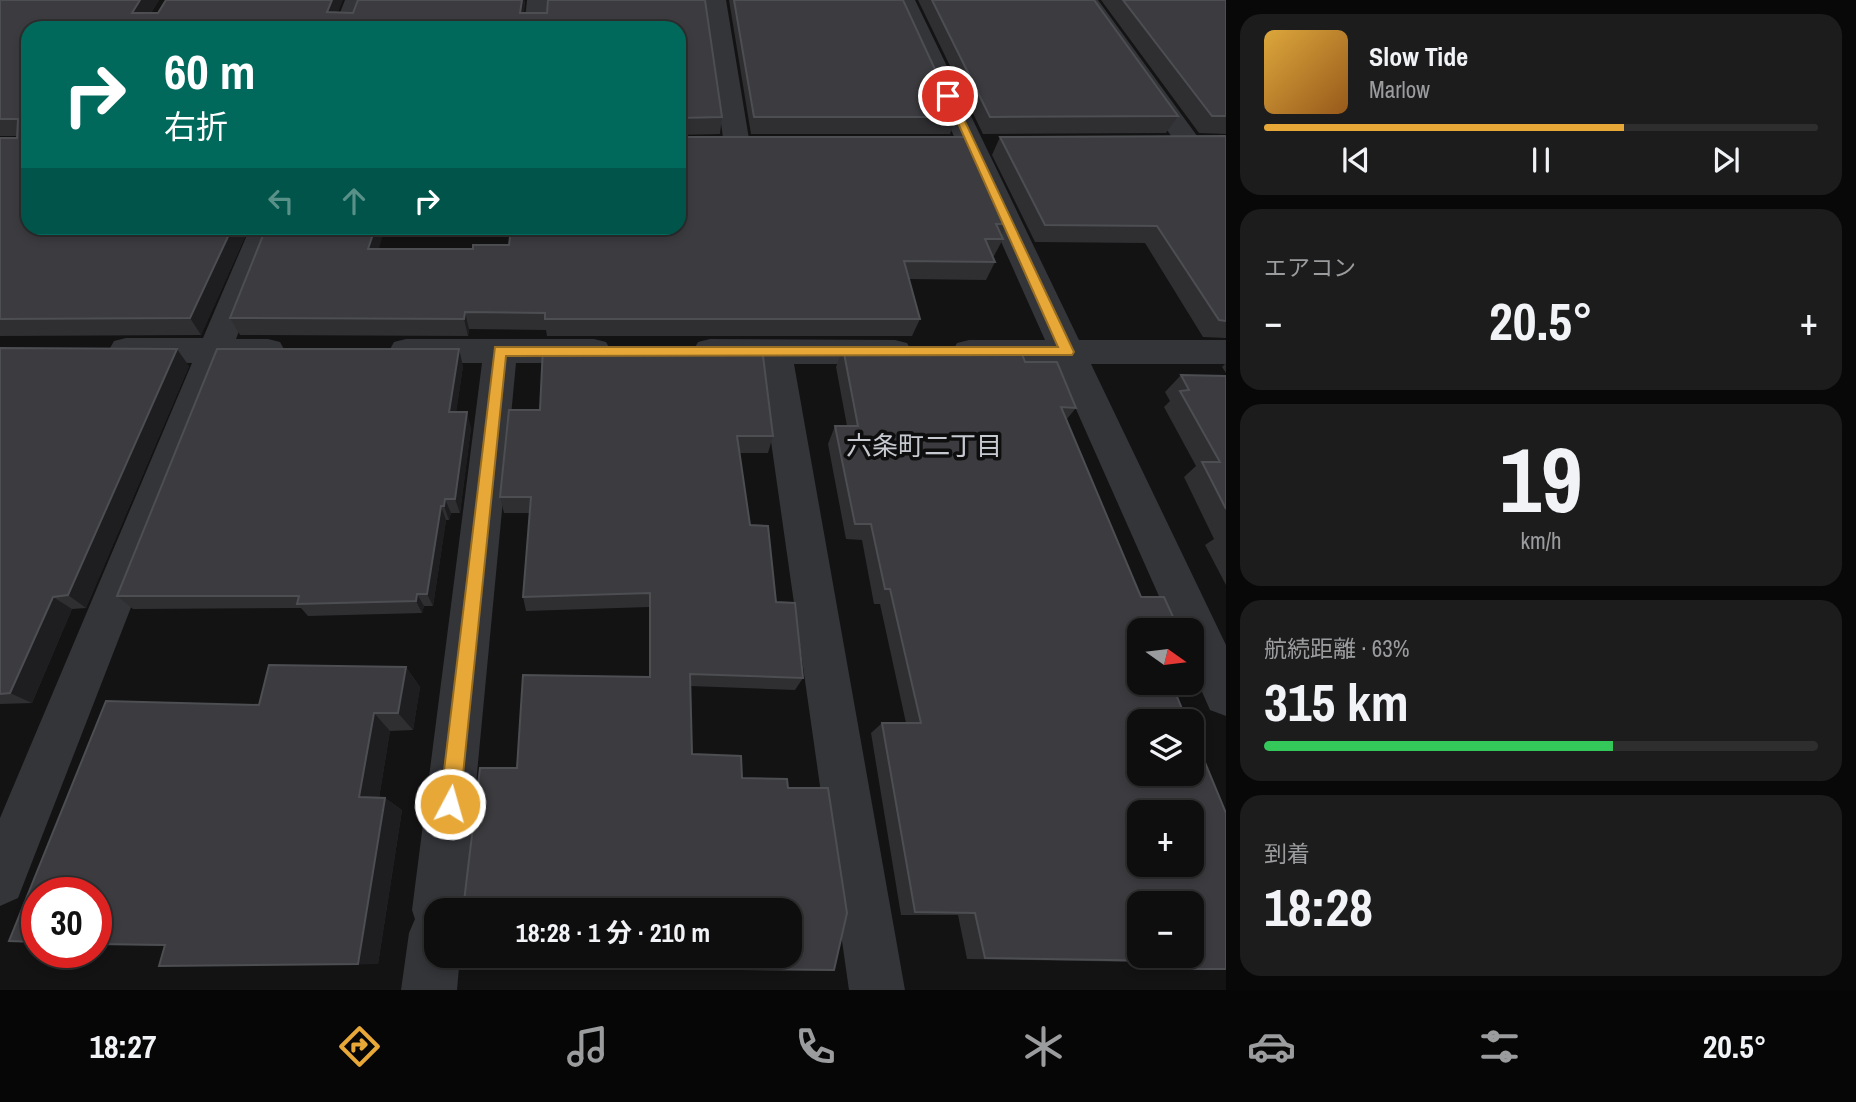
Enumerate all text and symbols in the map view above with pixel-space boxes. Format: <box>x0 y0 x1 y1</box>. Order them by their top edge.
text: 60 m <box>164 38 256 104</box>
text: Slow Tide <box>1369 39 1468 74</box>
icon: right <box>49 49 140 140</box>
pin <box>918 66 978 126</box>
text: Marlow <box>1369 74 1430 105</box>
icon: arrive <box>929 77 967 115</box>
text: 右折 <box>164 105 228 148</box>
icon: previous <box>1337 141 1375 179</box>
icon: pause <box>1522 141 1560 179</box>
icon: next <box>1707 141 1745 179</box>
icon: left <box>262 182 300 220</box>
icon: ahead <box>335 182 373 220</box>
icon: right <box>408 182 446 220</box>
text: エアコン <box>1264 252 1356 283</box>
text: 20.5° <box>1489 286 1593 356</box>
text: − <box>1264 296 1282 347</box>
text: + <box>1800 296 1818 347</box>
text: 19 <box>1500 418 1583 540</box>
district label: 六条町二丁目 <box>846 428 1002 463</box>
text: km/h <box>1521 525 1561 556</box>
north arrow <box>1127 618 1204 695</box>
map controls <box>1127 618 1204 968</box>
text: 航続距離 · 63% <box>1264 633 1409 664</box>
text: 315 km <box>1264 667 1409 737</box>
button: layers <box>1127 709 1204 786</box>
position arrow <box>413 767 487 841</box>
button: + <box>1127 800 1204 877</box>
text: 到着 <box>1264 838 1310 869</box>
text: 18:28 <box>1264 872 1373 942</box>
speed limit sign: 30 <box>21 877 112 968</box>
button: − <box>1127 891 1204 968</box>
text: 18:28 · 1 分 · 210 m <box>516 915 710 950</box>
icon: directions <box>335 1022 384 1071</box>
icon: music <box>563 1022 612 1071</box>
icon: phone <box>791 1022 840 1071</box>
icon: climate <box>1019 1022 1068 1071</box>
icon: car <box>1247 1022 1296 1071</box>
icon: filters <box>1475 1022 1524 1071</box>
text: 18:27 <box>89 1025 157 1068</box>
text: 20.5° <box>1703 1025 1767 1068</box>

